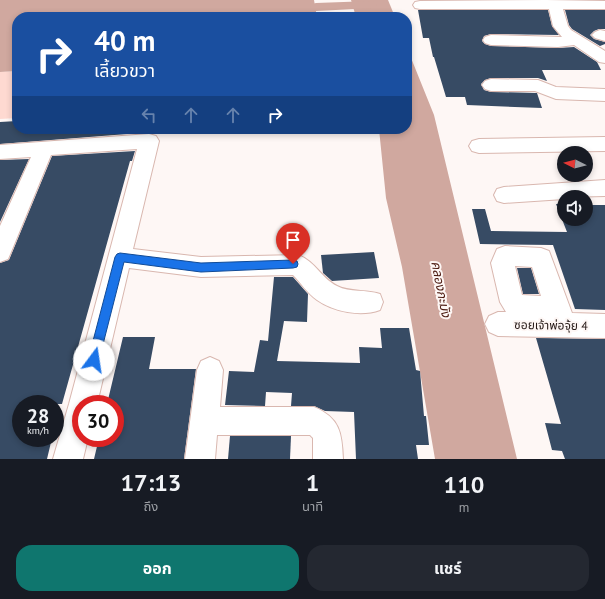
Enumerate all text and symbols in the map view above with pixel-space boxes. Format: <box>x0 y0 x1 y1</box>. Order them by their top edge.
text: 40 m <box>94 22 155 59</box>
icon: right <box>28 28 80 80</box>
text: เลี้ยวขวา <box>94 59 155 82</box>
icon: left <box>138 104 160 126</box>
icon: ahead <box>180 104 202 126</box>
icon: ahead <box>222 104 244 126</box>
icon: right <box>264 104 286 126</box>
north arrow <box>557 146 593 182</box>
map controls <box>557 146 593 226</box>
button: sound <box>557 190 593 226</box>
pin <box>276 223 310 264</box>
icon: arrive <box>282 229 304 251</box>
water label: คลองกะมัง <box>427 259 455 320</box>
street label: ซอยเจ้าพ่อจุ้ย 4 <box>514 317 588 333</box>
position arrow <box>73 339 115 381</box>
speed limit sign: 30 <box>72 395 124 447</box>
text: 28 <box>27 403 49 429</box>
text: km/h <box>27 424 49 437</box>
text: 17:13 <box>121 467 181 498</box>
text: 1 <box>306 467 319 498</box>
text: 110 <box>444 469 484 500</box>
text: ถึง <box>144 498 158 515</box>
text: นาที <box>302 498 323 515</box>
text: m <box>459 499 469 516</box>
button: ออก <box>16 545 299 591</box>
button: แชร์ <box>307 545 589 591</box>

